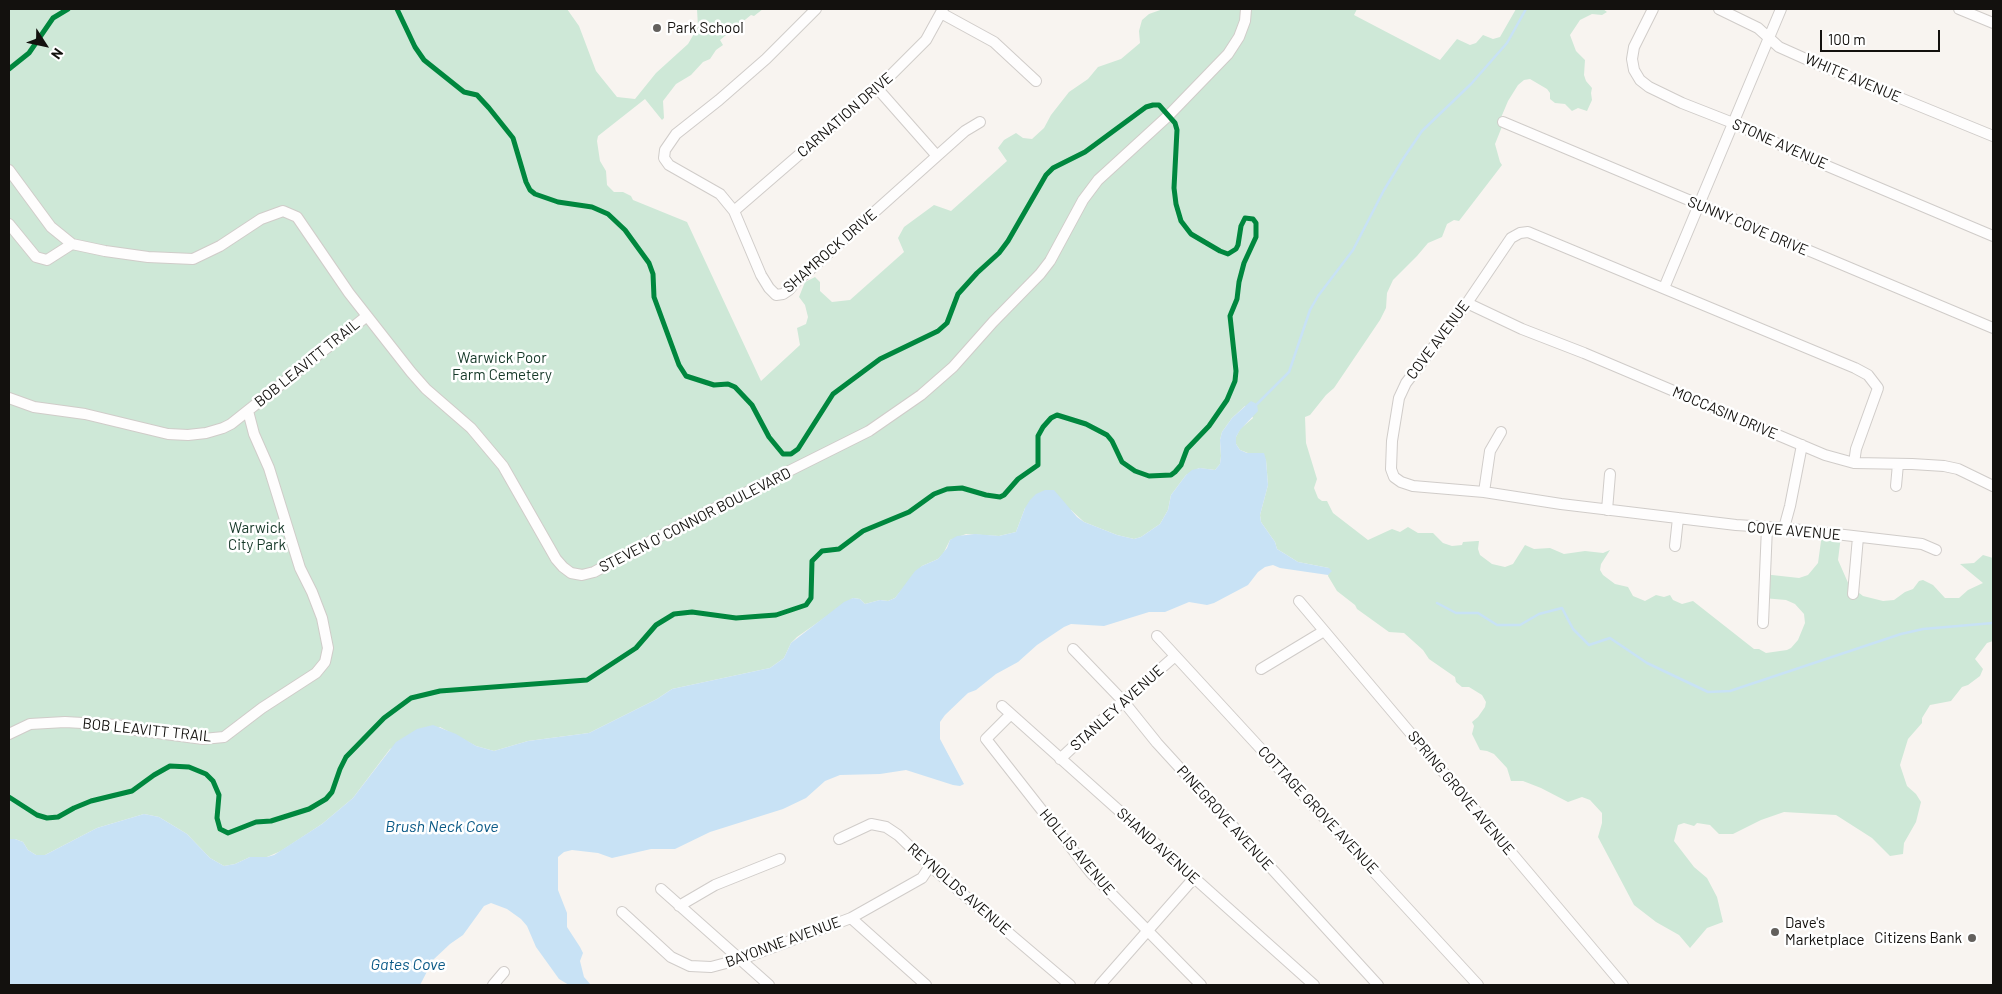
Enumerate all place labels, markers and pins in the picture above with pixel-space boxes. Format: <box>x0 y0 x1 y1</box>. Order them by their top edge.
place label: Park School <box>667 19 744 37</box>
marker: Park School <box>651 22 663 34</box>
place label: Dave's Marketplace <box>1785 914 1865 949</box>
marker: Dave's Marketplace <box>1769 926 1781 938</box>
place label: Citizens Bank <box>1874 929 1962 947</box>
marker: Citizens Bank <box>1966 932 1978 944</box>

